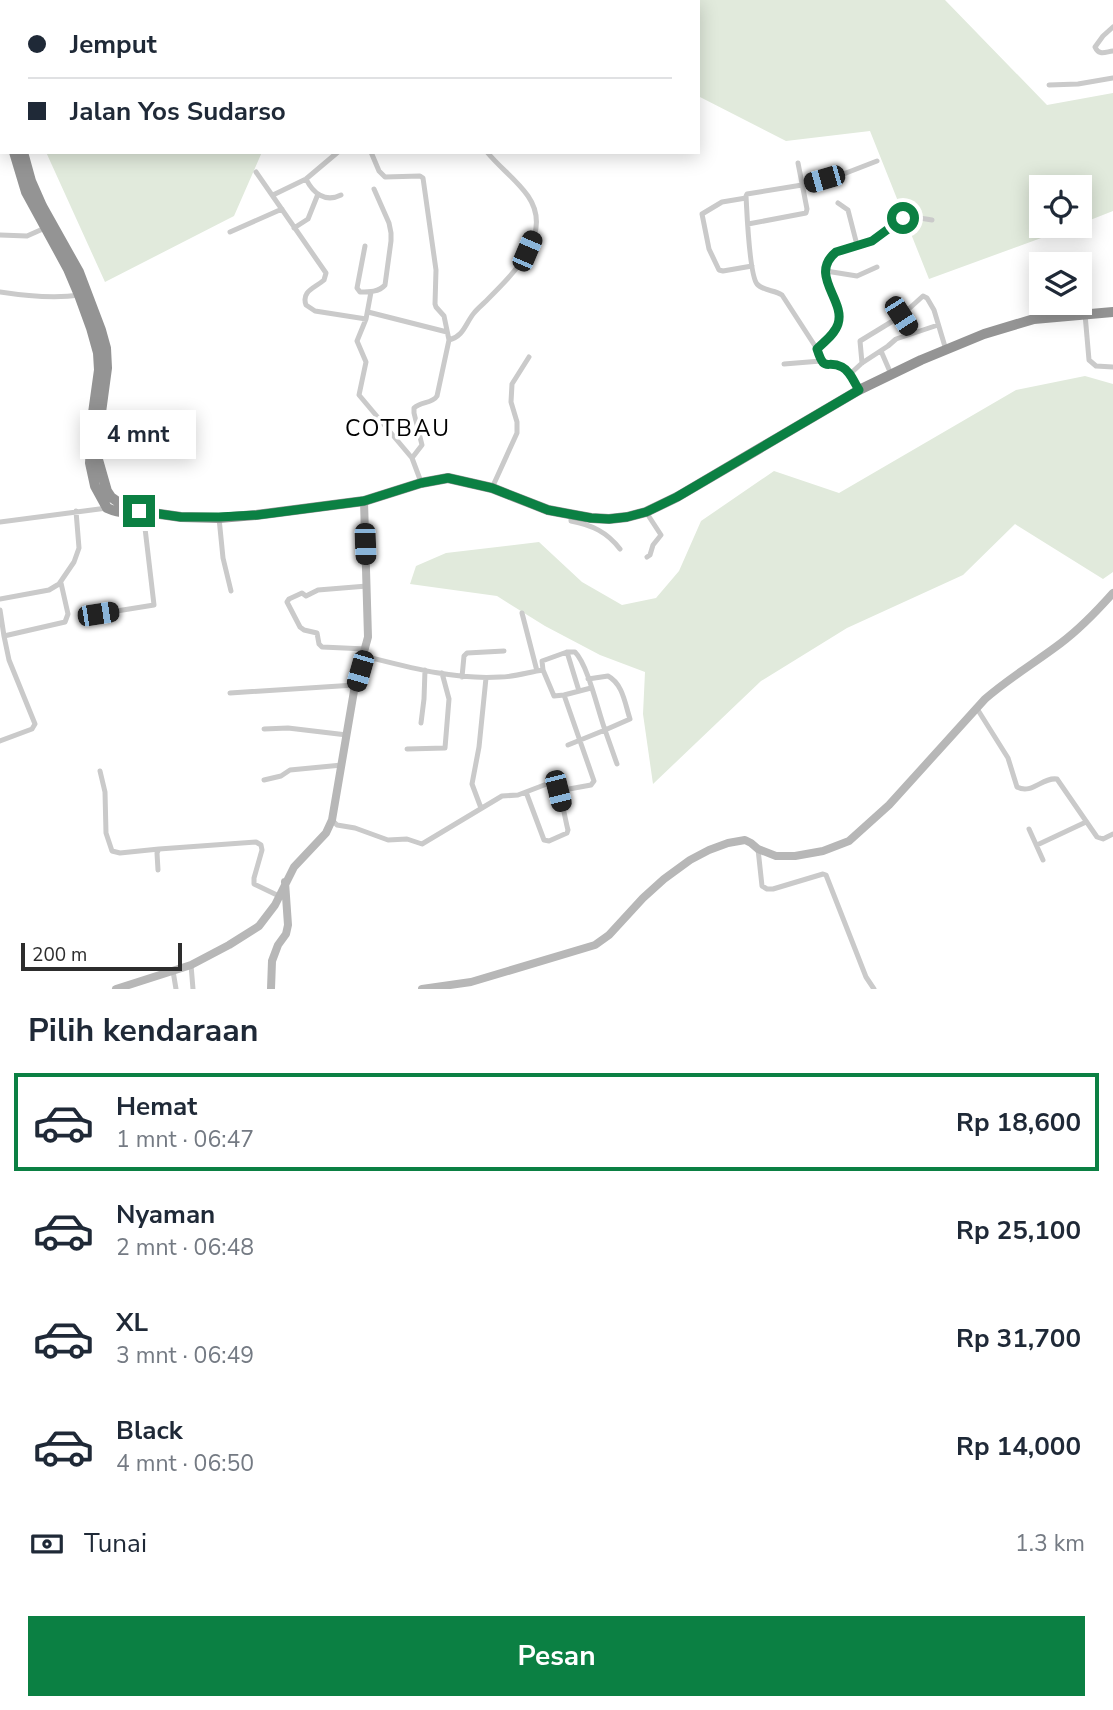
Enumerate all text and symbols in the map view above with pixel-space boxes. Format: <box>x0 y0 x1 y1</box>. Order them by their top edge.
text: Jemput <box>70 27 157 62</box>
text: Jalan Yos Sudarso <box>70 94 286 129</box>
car <box>801 163 848 195</box>
map controls <box>1029 175 1092 315</box>
button: locate <box>1029 175 1092 238</box>
route start <box>887 202 919 234</box>
car <box>510 228 545 274</box>
button: layers <box>1029 252 1092 315</box>
car <box>881 293 922 339</box>
callout: 4 mnt <box>81 410 197 458</box>
district label: COTBAU <box>345 413 451 444</box>
text: 4 mnt <box>107 419 169 450</box>
route end <box>123 495 155 527</box>
car <box>354 523 377 565</box>
car <box>76 600 121 628</box>
car <box>345 648 376 694</box>
car <box>543 768 574 814</box>
scale bar <box>21 940 182 972</box>
text: 200 m <box>32 942 87 968</box>
text: Pilih kendaraan <box>28 1009 258 1052</box>
text: Hemat <box>116 1089 197 1124</box>
icon: car <box>32 1091 95 1154</box>
text: Rp 18,600 <box>956 1105 1081 1140</box>
text: 1 mnt · 06:47 <box>116 1124 254 1155</box>
text: Nyaman <box>116 1197 215 1232</box>
icon: car <box>32 1199 95 1262</box>
text: Rp 25,100 <box>956 1213 1081 1248</box>
text: 2 mnt · 06:48 <box>116 1232 254 1263</box>
text: XL <box>116 1305 148 1340</box>
icon: car <box>32 1307 95 1370</box>
text: Rp 31,700 <box>956 1321 1081 1356</box>
text: 3 mnt · 06:49 <box>116 1340 254 1371</box>
text: Black <box>116 1413 183 1448</box>
icon: car <box>32 1415 95 1478</box>
text: Rp 14,000 <box>956 1429 1081 1464</box>
text: 4 mnt · 06:50 <box>116 1448 254 1479</box>
icon: cash <box>28 1525 66 1563</box>
text: Tunai <box>84 1526 147 1561</box>
text: 1.3 km <box>1015 1528 1085 1559</box>
button: Pesan <box>28 1616 1085 1696</box>

